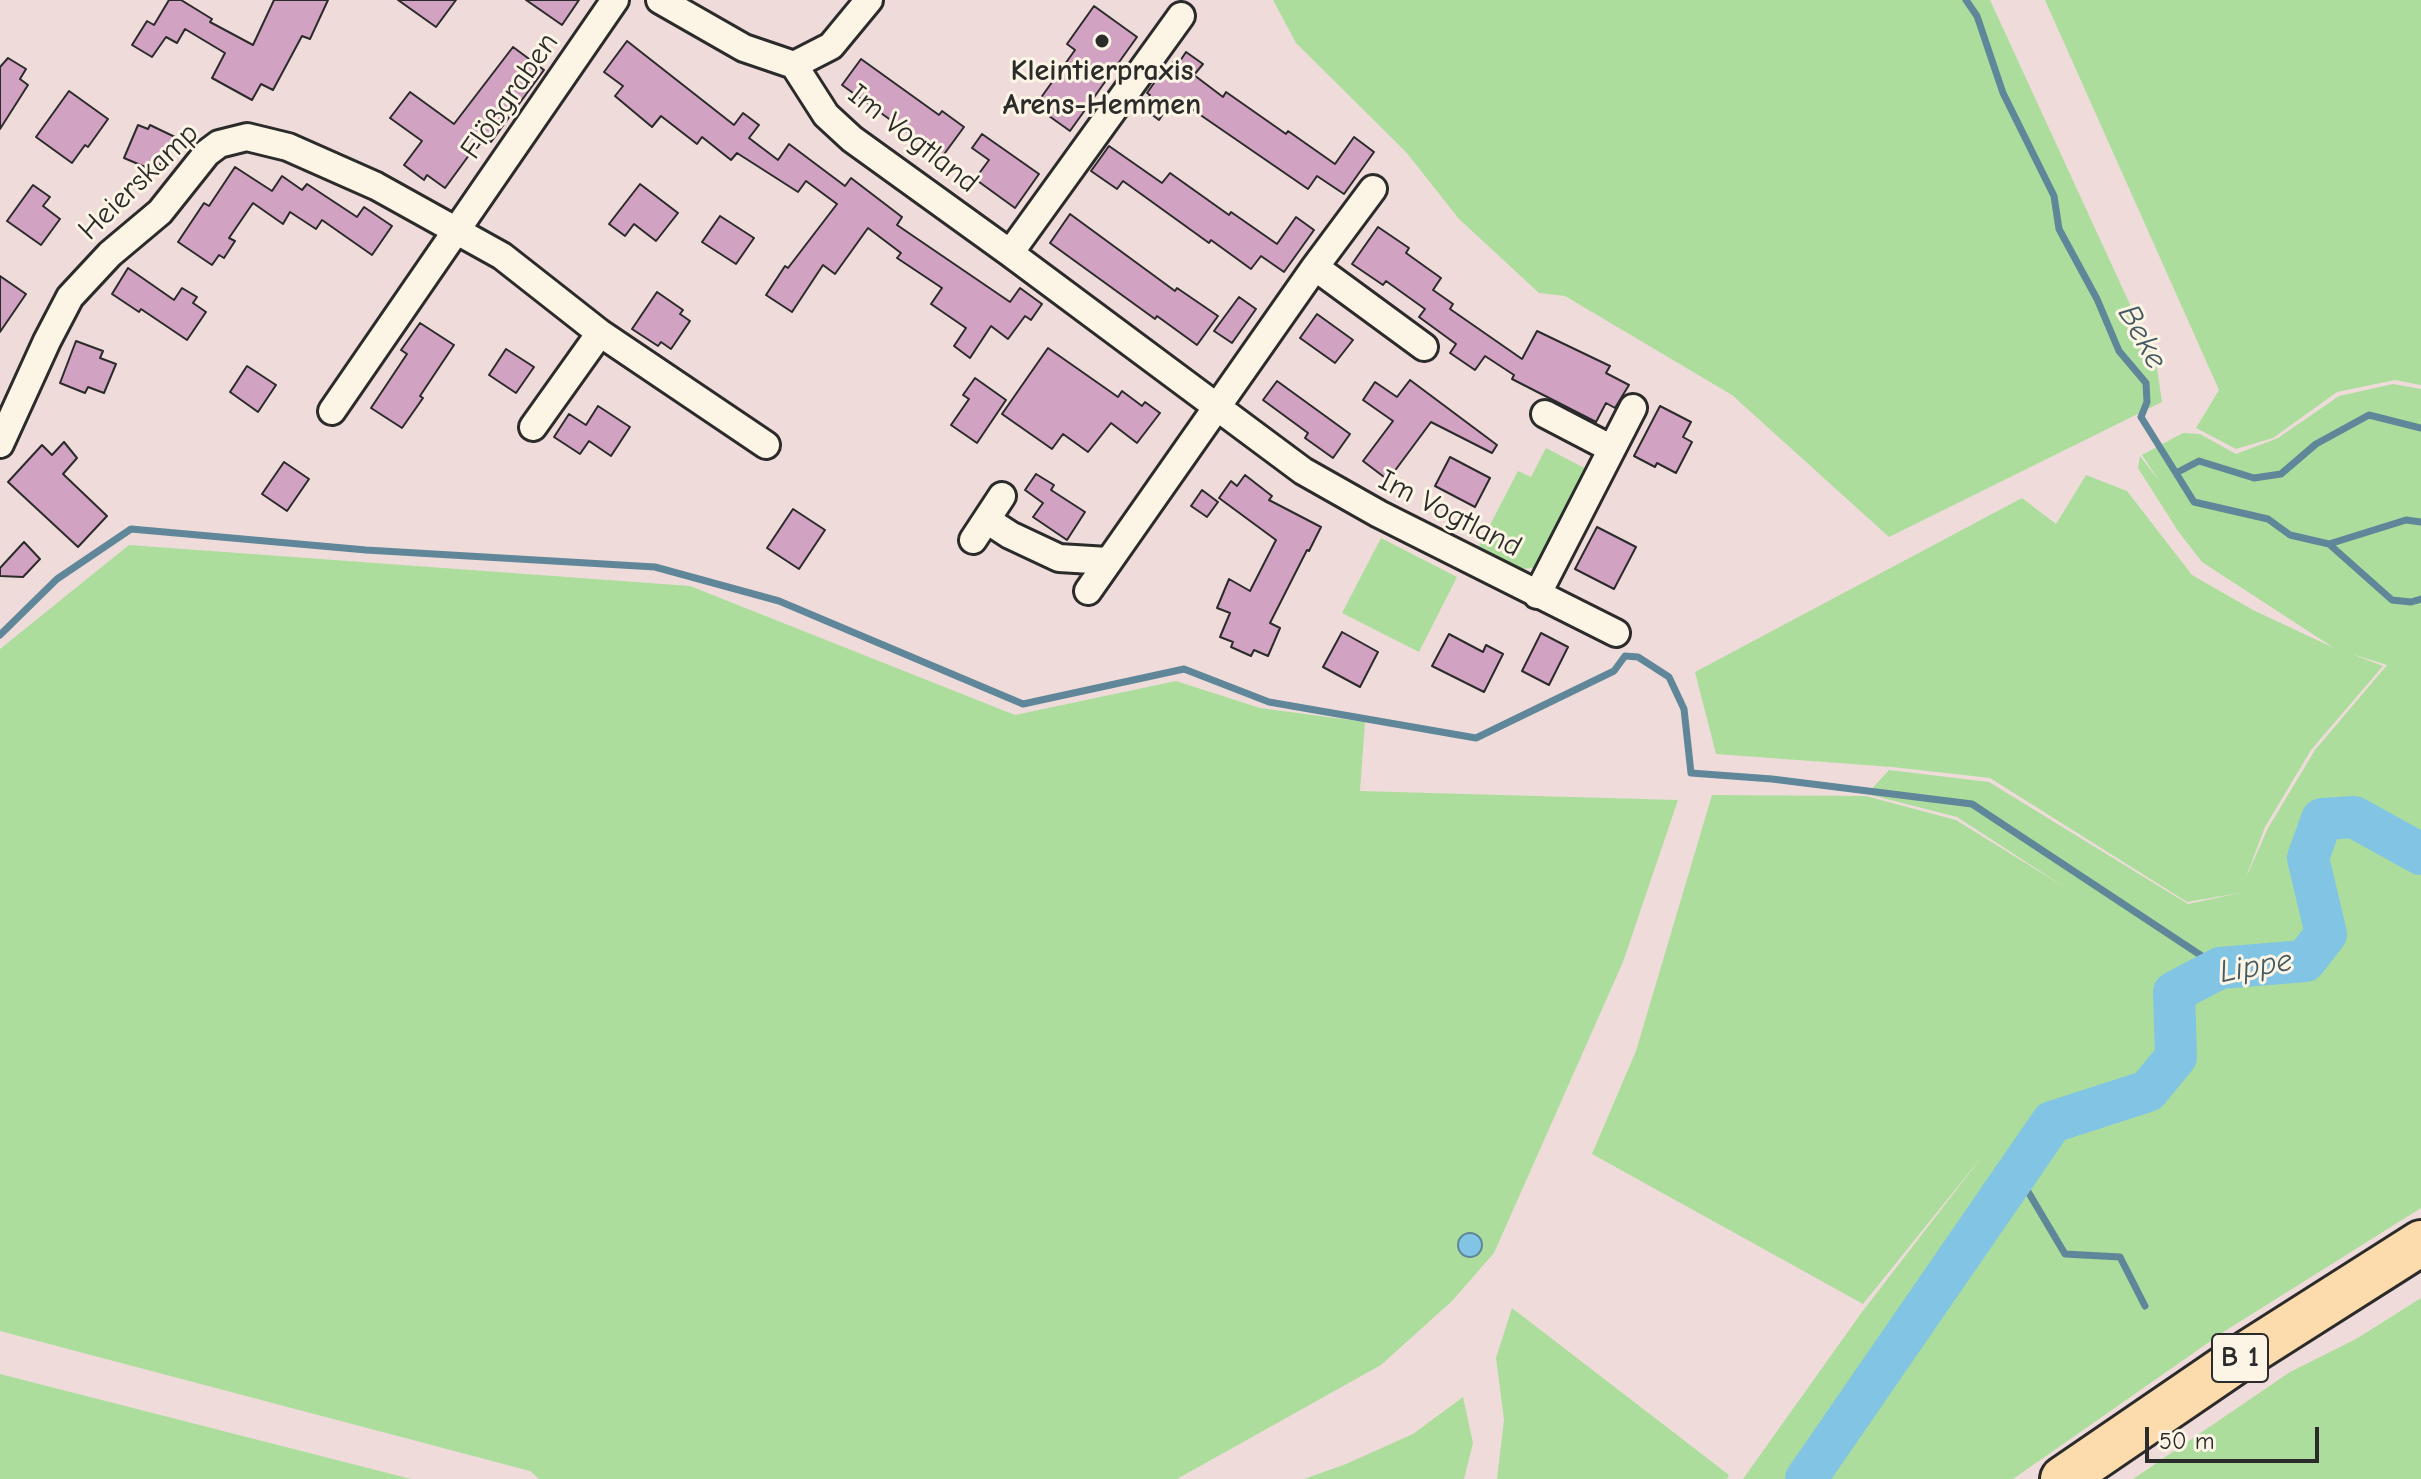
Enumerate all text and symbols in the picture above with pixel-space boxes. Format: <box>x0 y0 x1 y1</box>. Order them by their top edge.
street label: Flößgraben <box>453 26 567 166</box>
marker: Kleintierpraxis Arens-Hemmen <box>1093 32 1111 50</box>
place label: Kleintierpraxis Arens-Hemmen <box>1003 54 1201 124</box>
street label: Im Vogtland <box>841 77 985 201</box>
street label: Heierskamp <box>71 116 207 248</box>
water label: Beke <box>2109 298 2175 376</box>
street label: Im Vogtland <box>1372 463 1528 565</box>
water label: Lippe <box>2217 942 2295 992</box>
road number: B 1 <box>2212 1334 2268 1382</box>
scale bar <box>2149 1411 2323 1461</box>
text: 50 m <box>2159 1427 2215 1455</box>

